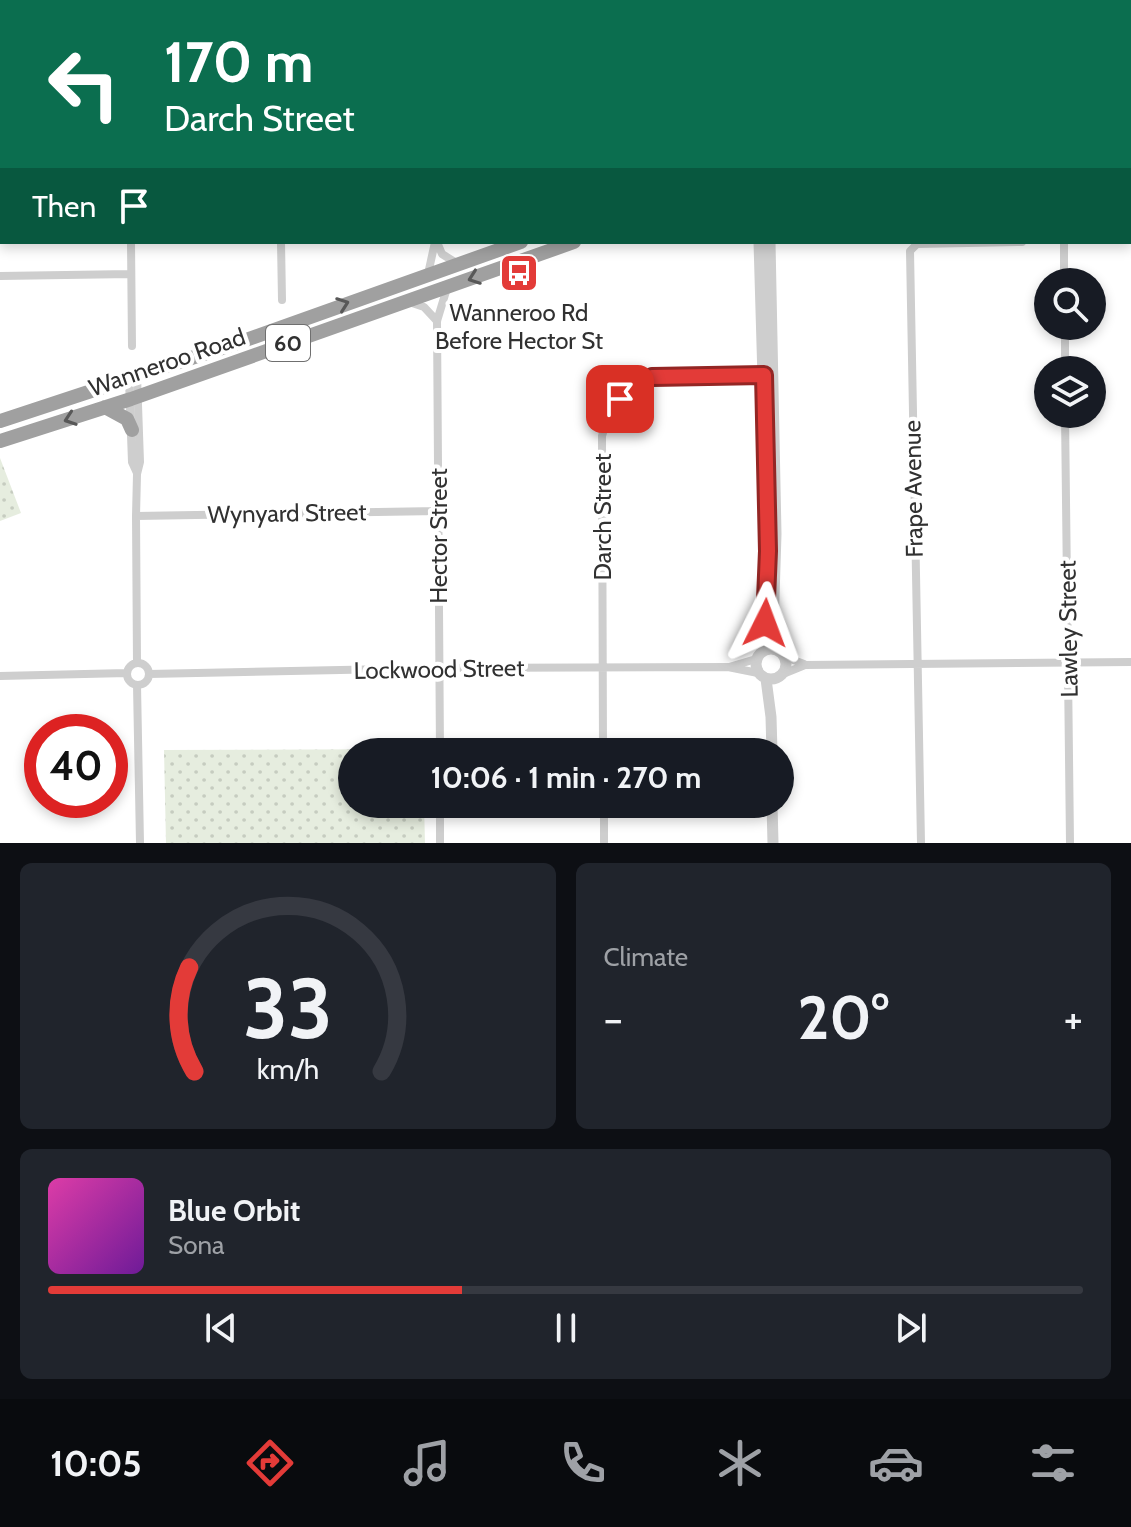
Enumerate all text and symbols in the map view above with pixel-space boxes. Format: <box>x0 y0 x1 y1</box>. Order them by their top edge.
text: 170 m <box>164 28 314 96</box>
icon: left <box>32 32 136 136</box>
text: Darch Street <box>164 96 355 140</box>
icon: arrive <box>112 184 156 228</box>
text: Then <box>32 188 96 225</box>
bus stop icon: Wanneroo Rd Before Hector St <box>498 252 540 294</box>
one-way arrow <box>468 268 482 285</box>
map controls <box>1034 268 1106 428</box>
button: search <box>1034 268 1106 340</box>
one-way arrow <box>335 297 349 314</box>
place label: Wanneroo Rd Before Hector St <box>435 298 603 355</box>
street label: Wanneroo Road <box>85 322 249 402</box>
road number: 60 <box>266 325 310 361</box>
button: layers <box>1034 356 1106 428</box>
pin <box>586 365 654 433</box>
icon: arrive <box>598 377 642 421</box>
one-way arrow <box>64 410 78 426</box>
street label: Frape Avenue <box>897 420 929 558</box>
street label: Darch Street <box>588 453 617 581</box>
street label: Hector Street <box>424 468 453 604</box>
street label: Wynyard Street <box>207 497 367 529</box>
street label: Lawley Street <box>1052 560 1084 698</box>
position arrow <box>723 581 807 665</box>
street label: Lockwood Street <box>353 653 525 685</box>
speed limit sign: 40 <box>24 714 128 818</box>
text: 10:06 · 1 min · 270 m <box>431 759 701 796</box>
text: Climate <box>604 941 688 973</box>
text: 33 <box>243 958 333 1059</box>
text: 20° <box>798 981 889 1054</box>
text: − <box>604 992 623 1045</box>
text: + <box>1064 992 1083 1045</box>
text: km/h <box>256 1051 319 1086</box>
text: Blue Orbit <box>168 1192 300 1229</box>
text: Sona <box>168 1229 225 1261</box>
icon: previous <box>199 1306 243 1350</box>
icon: pause <box>544 1306 588 1350</box>
icon: next <box>889 1306 933 1350</box>
icon: directions <box>242 1435 298 1491</box>
icon: music <box>399 1435 455 1491</box>
icon: phone <box>555 1435 611 1491</box>
icon: climate <box>712 1435 768 1491</box>
icon: car <box>868 1435 924 1491</box>
icon: filters <box>1025 1435 1081 1491</box>
text: 10:05 <box>50 1441 142 1485</box>

